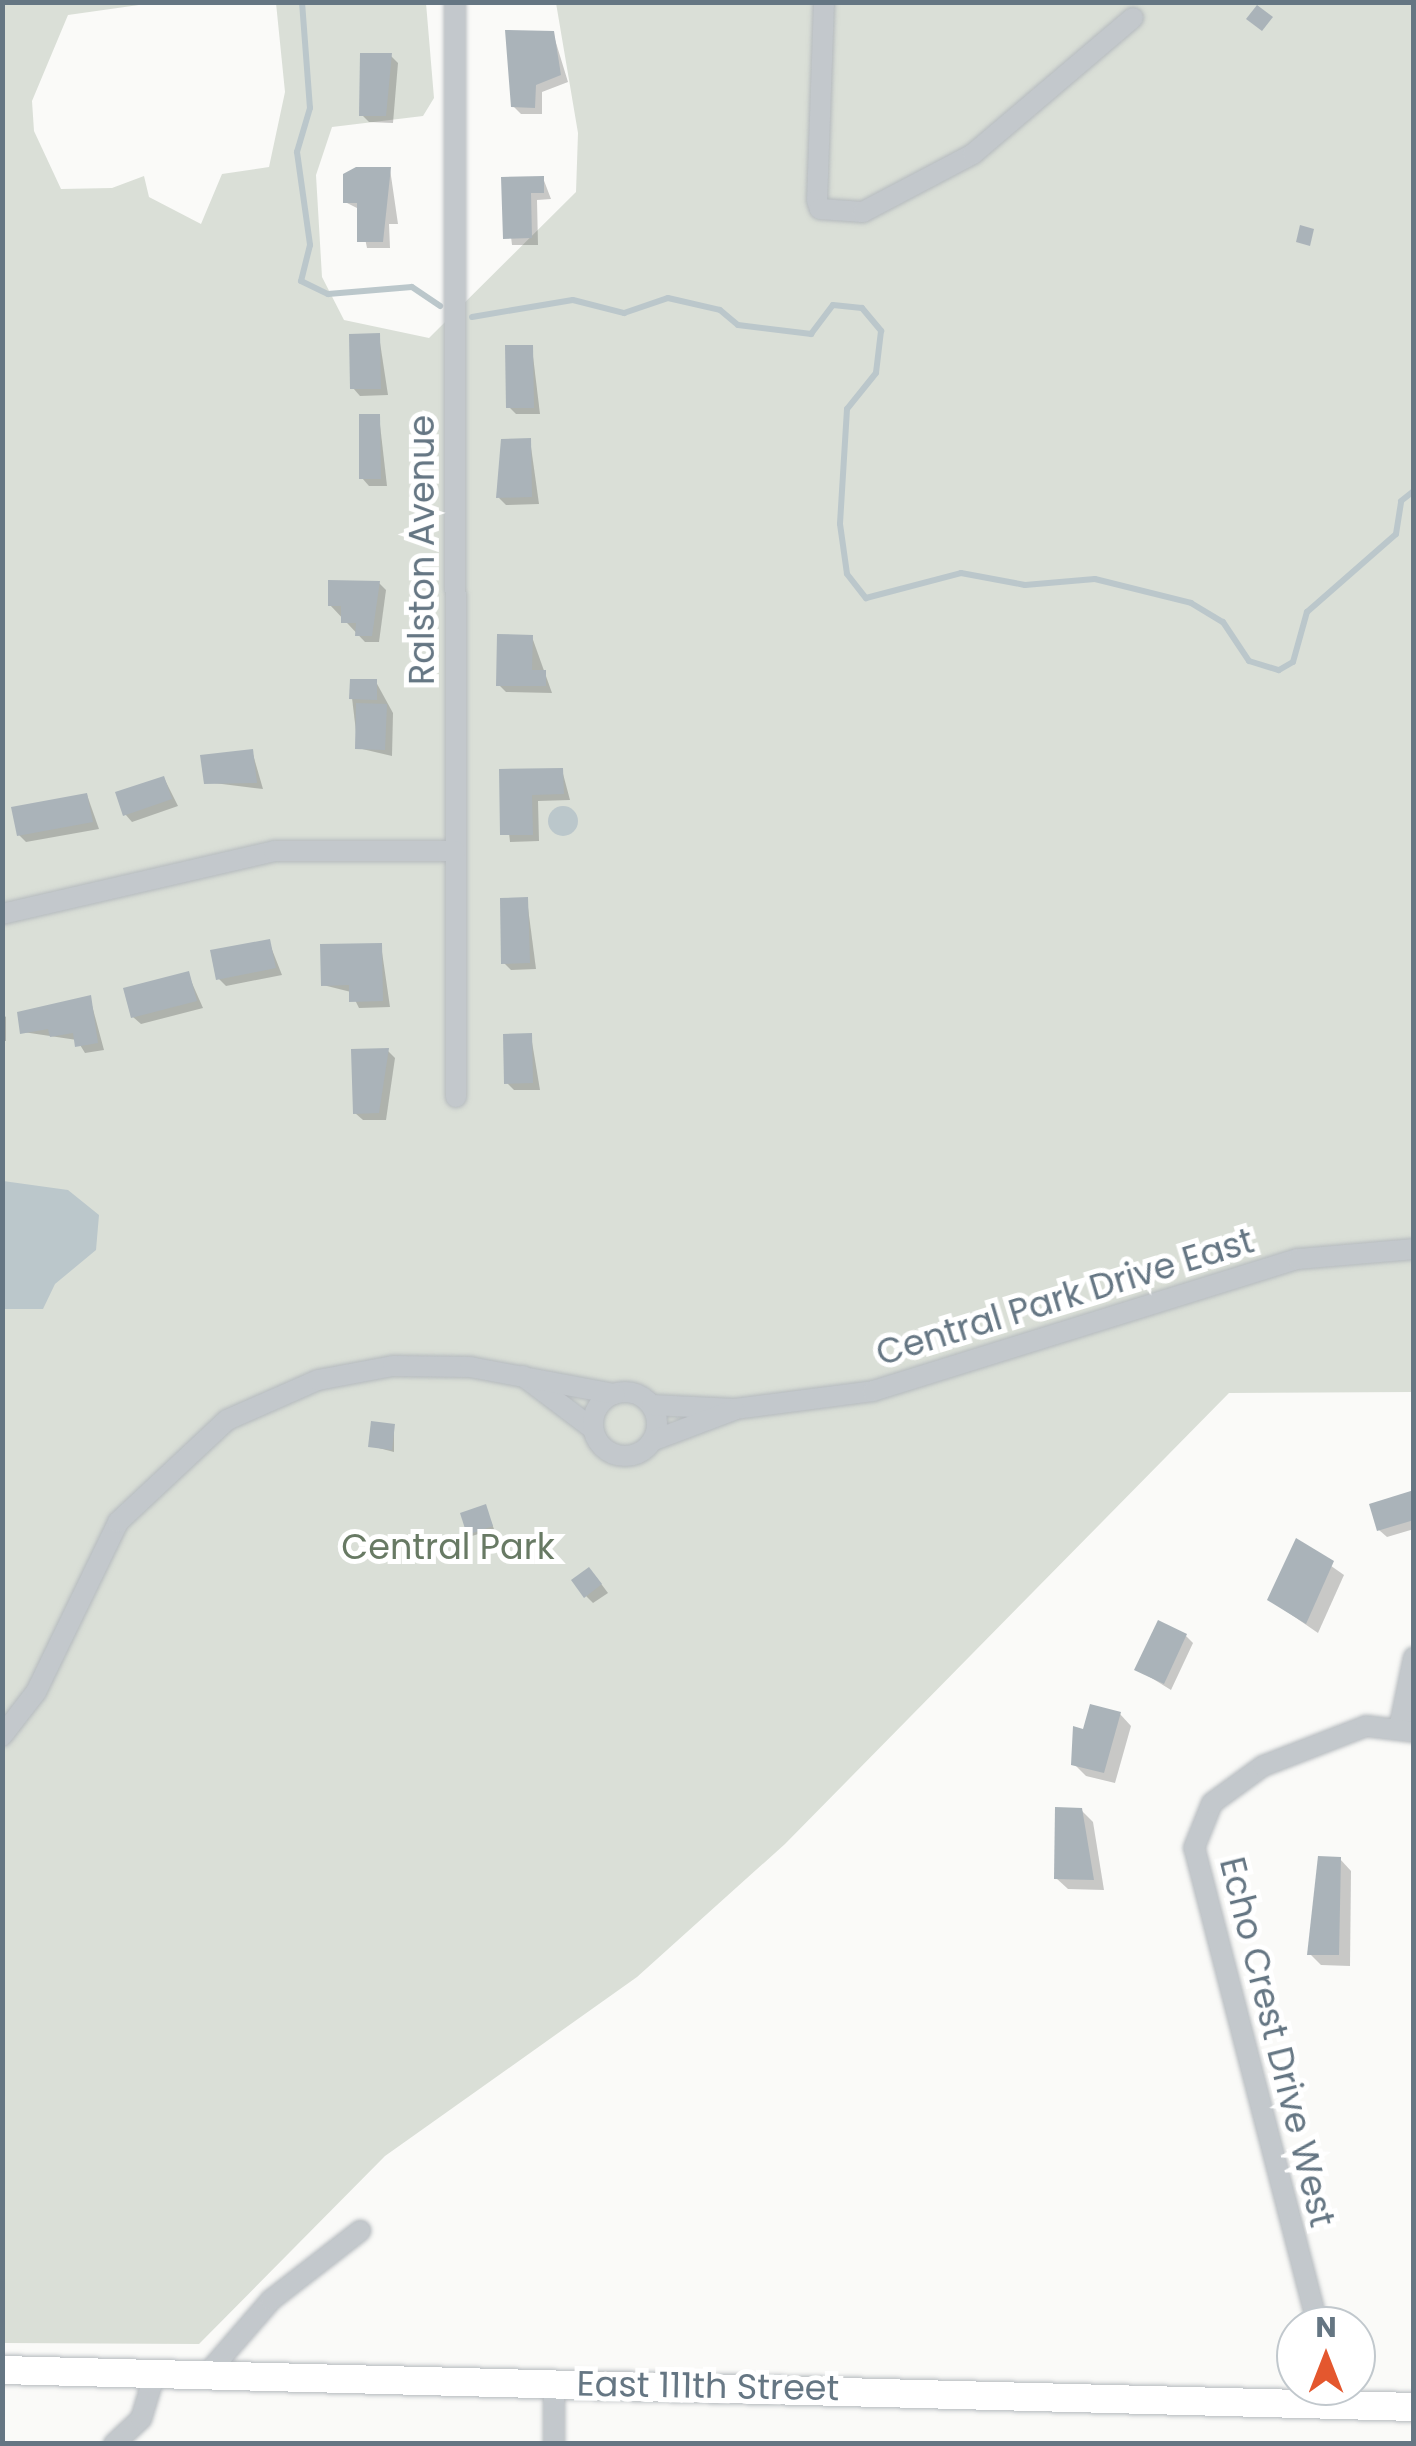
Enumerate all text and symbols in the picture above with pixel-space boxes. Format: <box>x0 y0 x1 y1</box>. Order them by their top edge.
street label: Ralston Avenue <box>401 415 443 685</box>
street label: Central Park Drive East <box>871 1220 1259 1374</box>
park label: Central Park <box>341 1526 555 1568</box>
street label: Echo Crest Drive West <box>1211 1853 1343 2231</box>
north arrow <box>1276 2306 1376 2406</box>
text: N <box>1315 2308 1337 2347</box>
street label: East 111th Street <box>576 2363 840 2409</box>

